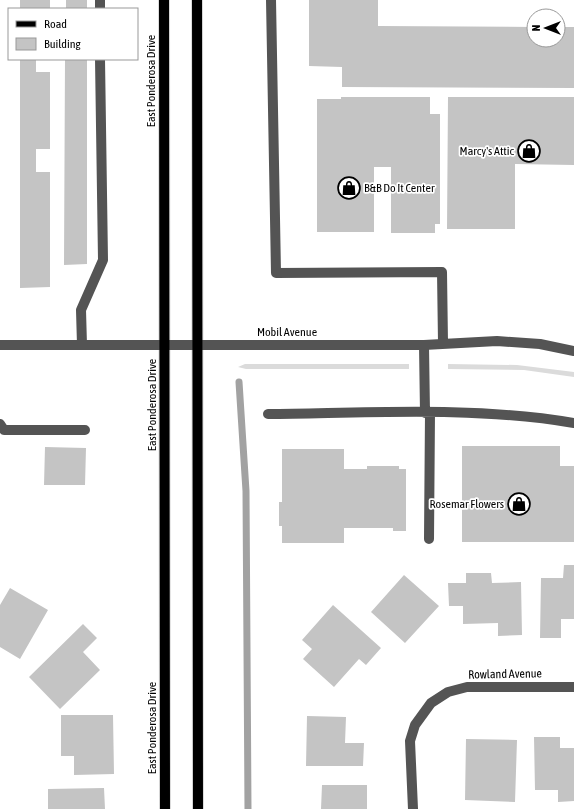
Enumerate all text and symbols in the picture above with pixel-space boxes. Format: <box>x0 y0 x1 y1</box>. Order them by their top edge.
legend <box>8 8 138 60</box>
north arrow <box>526 8 566 48</box>
text: Road <box>44 17 67 31</box>
text: N <box>530 25 542 31</box>
street label: East Ponderosa Drive <box>144 35 158 127</box>
text: Building <box>44 37 82 51</box>
shop icon: Marcy's Attic <box>516 138 542 164</box>
place label: Marcy's Attic <box>460 144 515 158</box>
shop icon: B&B Do It Center <box>336 175 362 201</box>
place label: B&B Do It Center <box>364 181 435 195</box>
street label: Mobil Avenue <box>257 325 317 339</box>
street label: East Ponderosa Drive <box>145 359 159 451</box>
shop icon: Rosemar Flowers <box>506 491 532 517</box>
place label: Rosemar Flowers <box>430 497 504 511</box>
street label: Rowland Avenue <box>468 666 542 682</box>
street label: East Ponderosa Drive <box>145 682 159 774</box>

